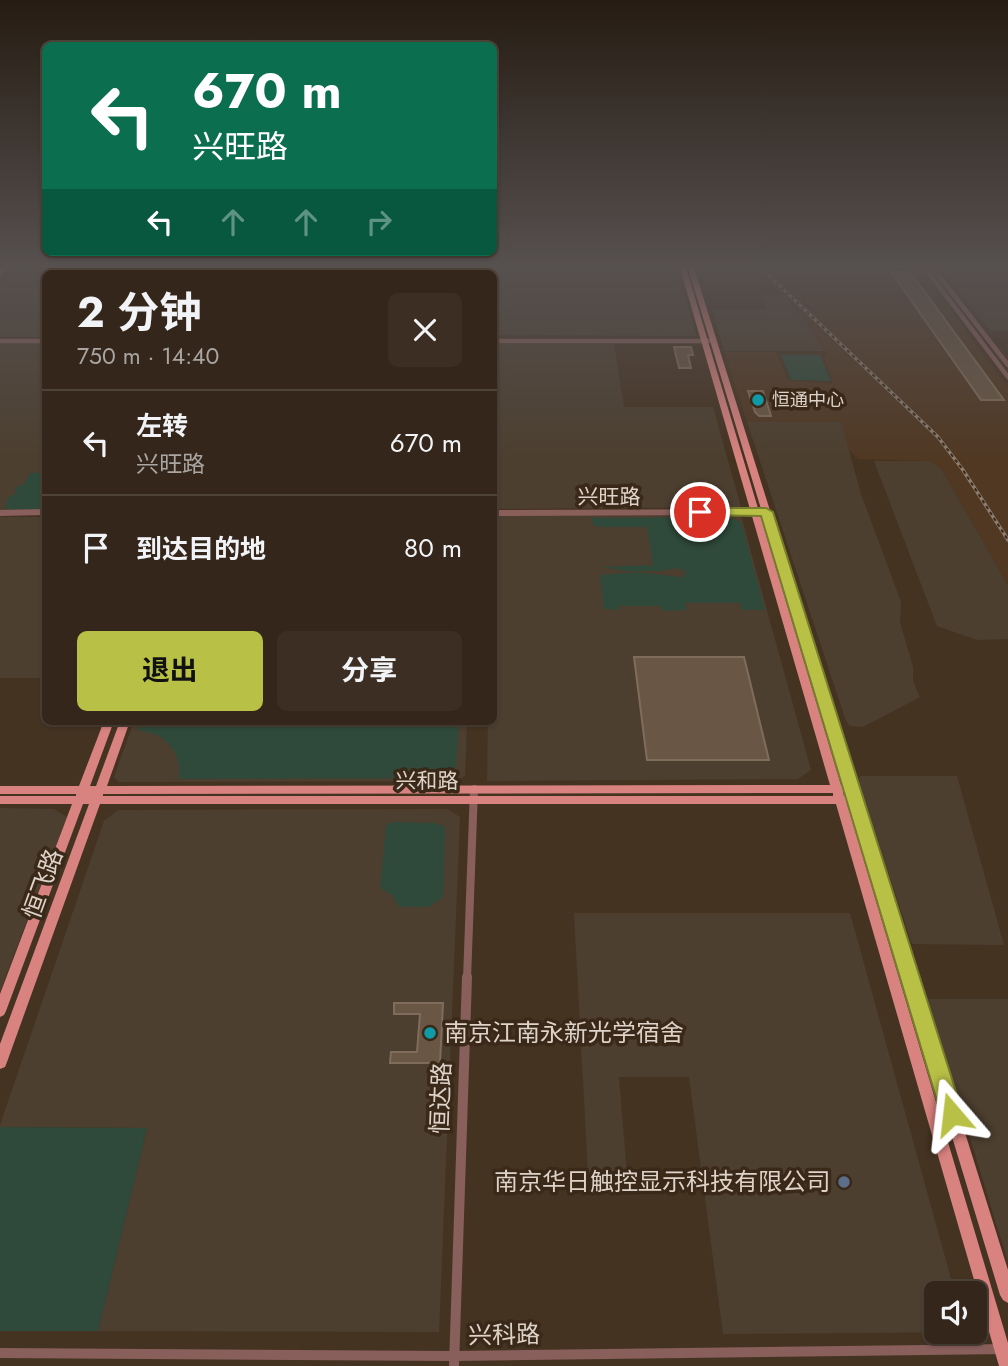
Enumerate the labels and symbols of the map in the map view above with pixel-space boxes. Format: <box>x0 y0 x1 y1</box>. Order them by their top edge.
place label: 恒通中心 <box>772 387 844 413</box>
marker: 恒通中心 <box>750 392 766 408</box>
street label: 兴旺路 <box>578 482 641 512</box>
pin <box>670 482 730 542</box>
street label: 兴和路 <box>396 766 459 796</box>
street label: 恒飞路 <box>14 844 71 924</box>
place label: 南京江南永新光学宿舍 <box>444 1015 684 1050</box>
marker: 南京江南永新光学宿舍 <box>422 1025 438 1041</box>
street label: 恒达路 <box>422 1061 459 1135</box>
position arrow <box>915 1077 989 1151</box>
place label: 南京华日触控显示科技有限公司 <box>494 1164 830 1199</box>
marker: 南京华日触控显示科技有限公司 <box>836 1174 852 1190</box>
street label: 兴科路 <box>468 1316 540 1353</box>

